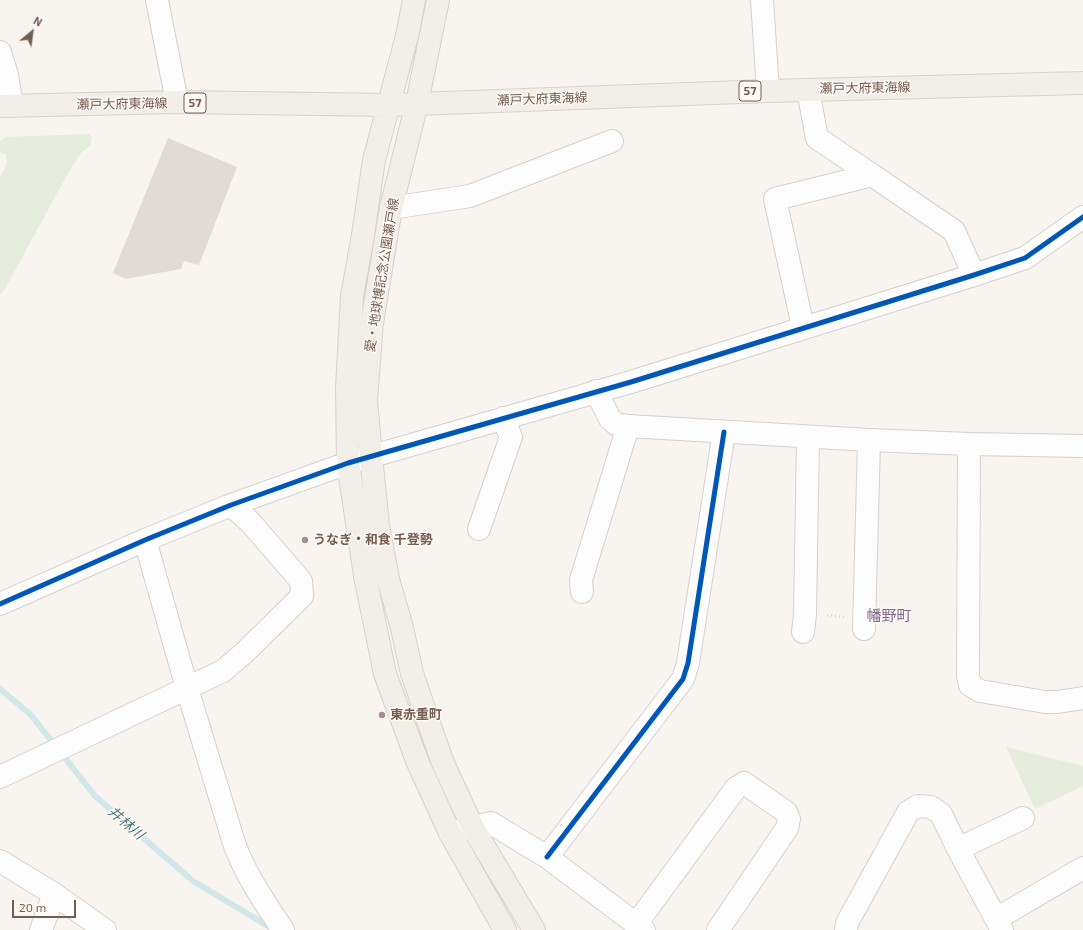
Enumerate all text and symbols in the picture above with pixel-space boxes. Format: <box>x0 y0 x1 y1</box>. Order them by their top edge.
north arrow <box>12 12 52 52</box>
text: N <box>31 13 45 29</box>
street label: 瀬戸大府東海線 <box>819 79 911 97</box>
road number: 57 <box>739 81 761 101</box>
street label: 瀬戸大府東海線 <box>496 90 588 108</box>
road number: 57 <box>184 93 206 113</box>
street label: 瀬戸大府東海線 <box>76 95 168 113</box>
street label: 愛・地球博記念公園瀬戸線 <box>362 197 402 353</box>
place label: うなぎ・和食 千登勢 <box>313 532 433 548</box>
marker: うなぎ・和食 千登勢 <box>300 535 310 545</box>
district label: 幡野町 <box>867 607 911 625</box>
place label: 東赤重町 <box>390 707 442 723</box>
marker: 東赤重町 <box>377 710 387 720</box>
water label: 井林川 <box>105 803 147 843</box>
scale bar <box>14 892 78 918</box>
text: 20 m <box>19 900 46 914</box>

